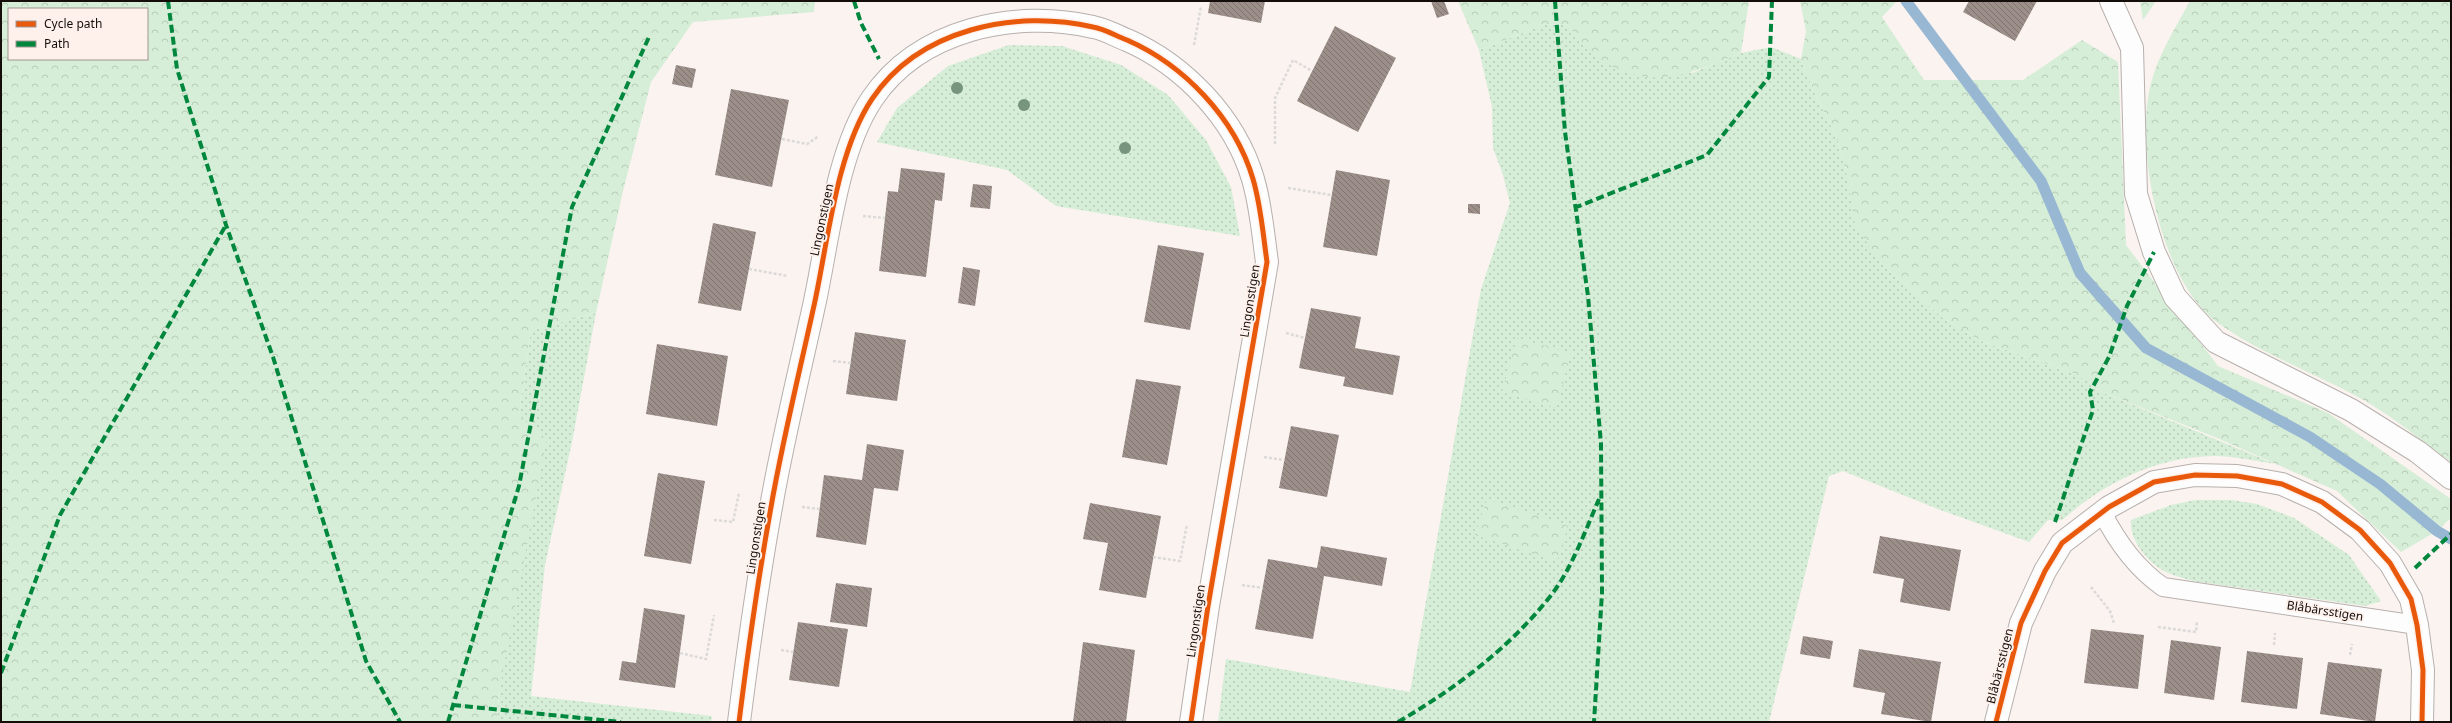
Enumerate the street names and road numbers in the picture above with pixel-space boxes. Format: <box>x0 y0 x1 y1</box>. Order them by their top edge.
street label: Lingonstigen <box>806 182 837 258</box>
street label: Lingonstigen <box>1235 263 1264 339</box>
street label: Lingonstigen <box>741 500 770 576</box>
street label: Lingonstigen <box>1182 583 1209 659</box>
street label: Blåbärsstigen <box>2286 596 2365 625</box>
street label: Blåbärsstigen <box>1982 626 2017 705</box>

